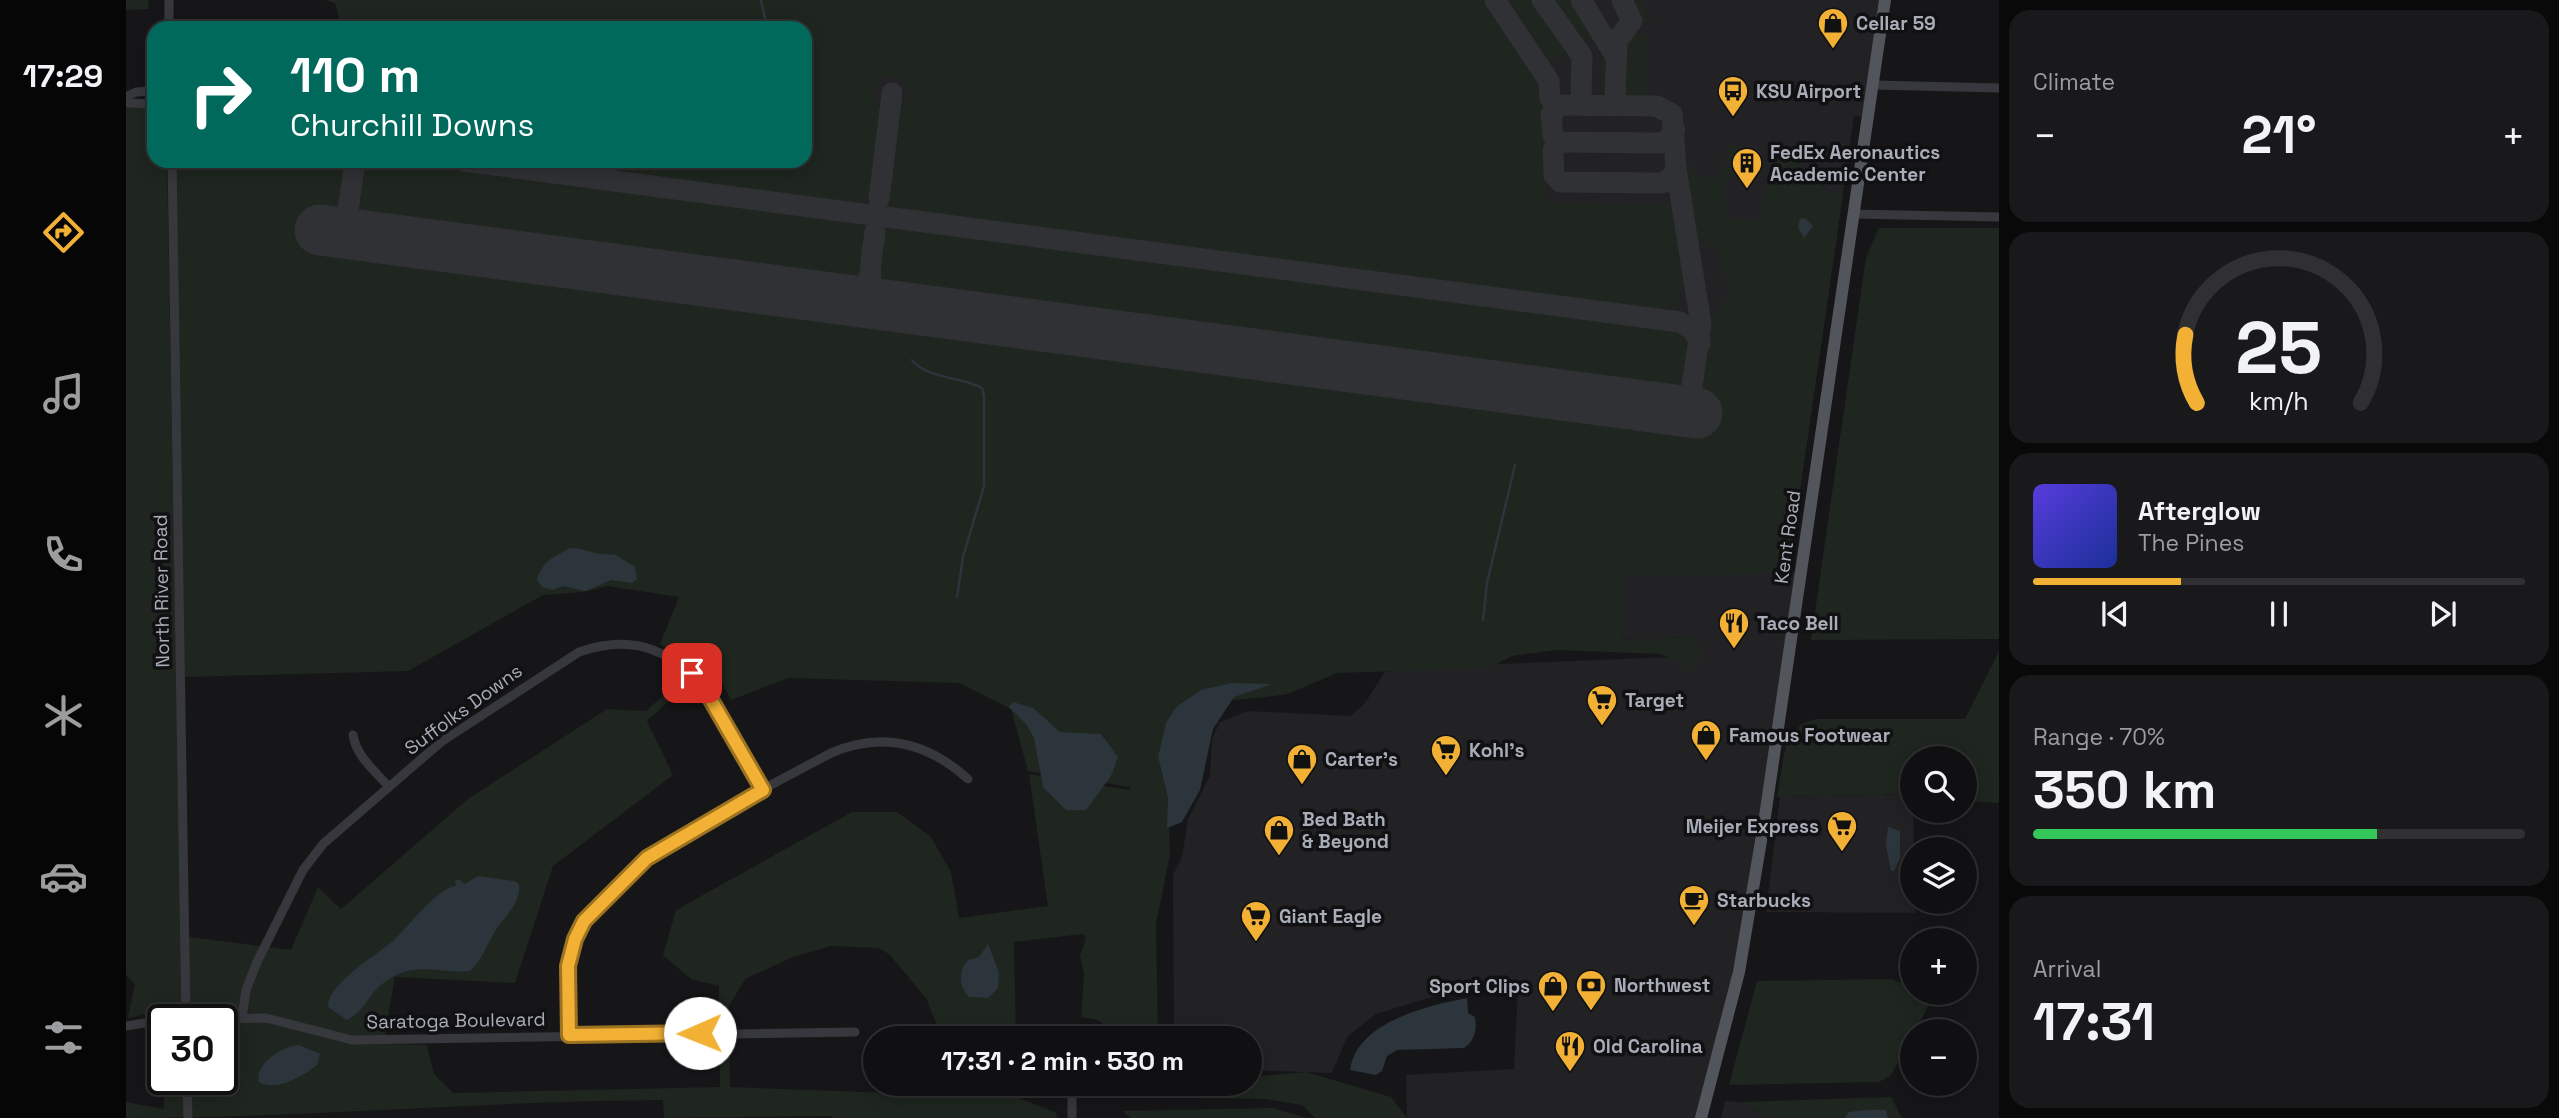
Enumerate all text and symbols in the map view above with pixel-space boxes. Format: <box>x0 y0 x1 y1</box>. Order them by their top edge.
shop icon: Cellar 59 <box>1816 6 1850 50</box>
place label: Cellar 59 <box>1856 11 1936 36</box>
text: 110 m <box>290 44 420 106</box>
icon: right <box>175 49 266 140</box>
text: 17:29 <box>23 56 103 96</box>
text: Climate <box>2033 67 2115 97</box>
bus stop icon: KSU Airport <box>1716 74 1750 118</box>
place label: KSU Airport <box>1756 79 1861 104</box>
text: 21° <box>2242 102 2316 168</box>
text: Churchill Downs <box>290 105 534 145</box>
text: − <box>2033 112 2057 160</box>
text: + <box>2501 112 2525 160</box>
place label: FedEx Aeronautics Academic Center <box>1770 140 1940 187</box>
building icon: FedEx Aeronautics Academic Center <box>1730 146 1764 190</box>
icon: directions <box>39 208 88 257</box>
text: 25 <box>2236 302 2322 395</box>
icon: music <box>39 369 88 418</box>
text: km/h <box>2249 385 2309 417</box>
street label: Kent Road <box>1769 489 1806 585</box>
text: Afterglow <box>2138 494 2261 528</box>
street label: North River Road <box>148 514 175 668</box>
text: The Pines <box>2138 528 2244 558</box>
icon: phone <box>39 530 88 579</box>
icon: previous <box>2096 595 2134 633</box>
icon: pause <box>2260 595 2298 633</box>
icon: next <box>2424 595 2462 633</box>
restaurant icon: Taco Bell <box>1717 606 1751 650</box>
place label: Taco Bell <box>1757 611 1839 636</box>
pin <box>662 643 722 703</box>
icon: arrive <box>673 654 711 692</box>
street label: Suffolks Downs <box>399 658 527 761</box>
supermarket icon: Target <box>1585 683 1619 727</box>
place label: Target <box>1625 688 1684 713</box>
icon: climate <box>39 691 88 740</box>
shop icon: Famous Footwear <box>1689 718 1723 762</box>
text: Range · 70% <box>2033 722 2165 752</box>
place label: Famous Footwear <box>1729 723 1890 748</box>
supermarket icon: Kohl's <box>1429 733 1463 777</box>
place label: Kohl's <box>1469 738 1524 763</box>
shop icon: Carter's <box>1285 742 1319 786</box>
map controls <box>1900 746 1977 1096</box>
button: search <box>1900 746 1977 823</box>
place label: Carter's <box>1325 747 1398 772</box>
text: 350 km <box>2033 757 2216 823</box>
place label: Bed Bath & Beyond <box>1302 807 1389 854</box>
supermarket icon: Meijer Express <box>1825 809 1859 853</box>
shop icon: Bed Bath & Beyond <box>1262 813 1296 857</box>
place label: Meijer Express <box>1686 814 1819 839</box>
button: layers <box>1900 837 1977 914</box>
icon: car <box>39 852 88 901</box>
cafe icon: Starbucks <box>1677 883 1711 927</box>
place label: Starbucks <box>1717 888 1811 913</box>
supermarket icon: Giant Eagle <box>1239 899 1273 943</box>
place label: Giant Eagle <box>1279 904 1382 929</box>
button: + <box>1900 928 1977 1005</box>
text: Arrival <box>2033 954 2101 984</box>
bank icon: Northwest <box>1574 968 1608 1012</box>
shop icon: Sport Clips <box>1536 969 1570 1013</box>
place label: Northwest <box>1614 973 1711 998</box>
place label: Sport Clips <box>1429 974 1530 999</box>
text: 17:31 <box>2033 989 2155 1055</box>
position arrow <box>663 996 737 1070</box>
speed limit sign: 30 <box>147 1004 238 1095</box>
street label: Saratoga Boulevard <box>366 1006 546 1035</box>
icon: filters <box>39 1013 88 1062</box>
button: − <box>1900 1019 1977 1096</box>
restaurant icon: Old Carolina <box>1553 1029 1587 1073</box>
place label: Old Carolina <box>1593 1034 1703 1059</box>
text: 17:31 · 2 min · 530 m <box>941 1044 1184 1078</box>

